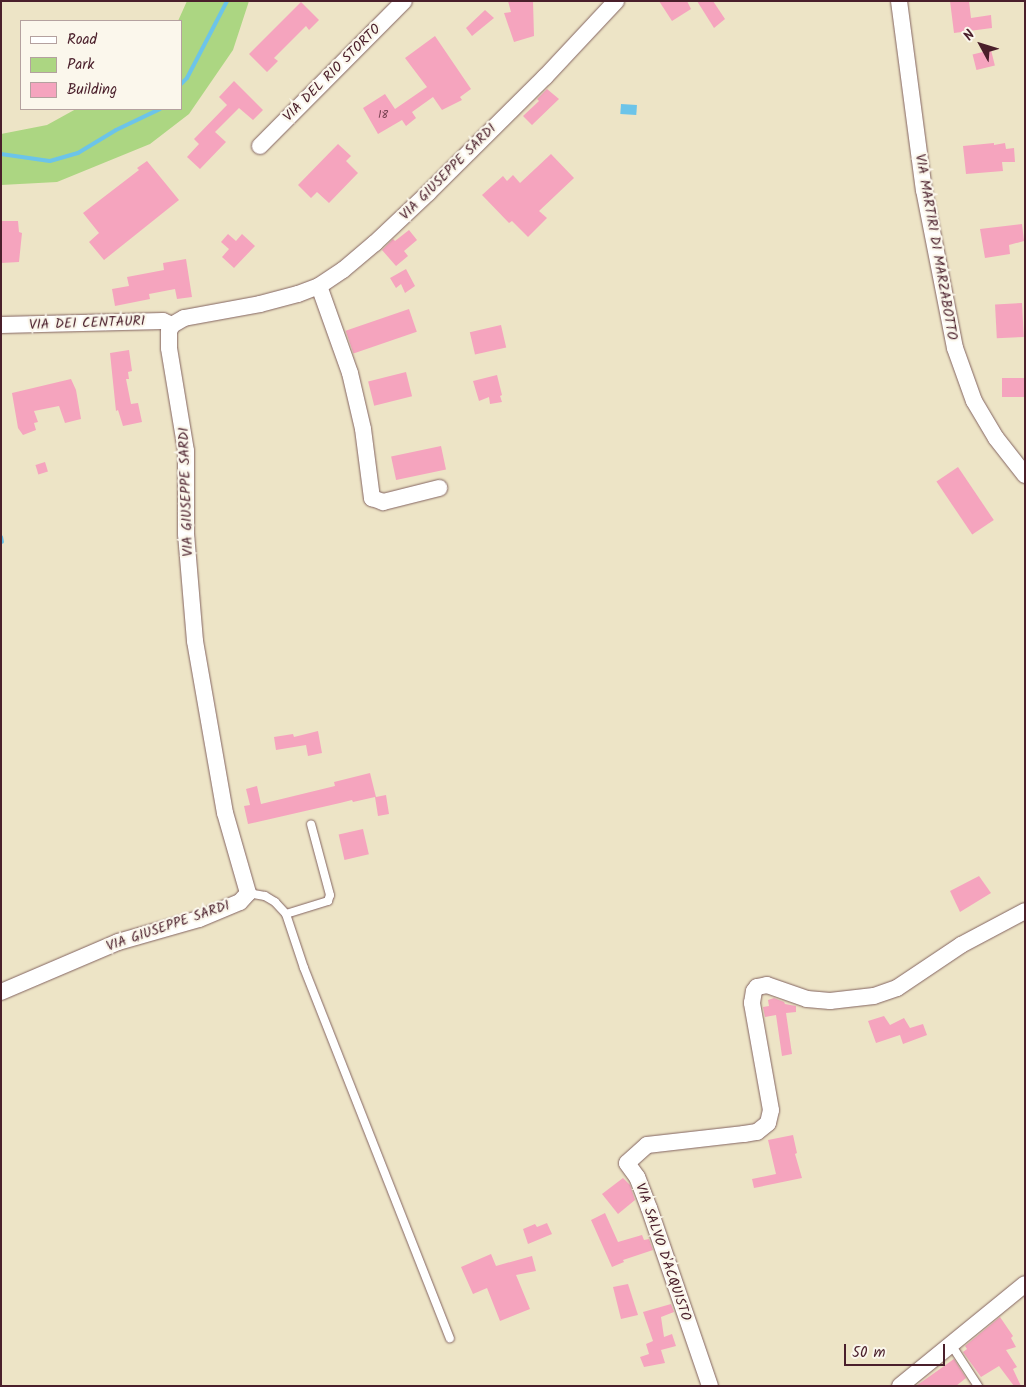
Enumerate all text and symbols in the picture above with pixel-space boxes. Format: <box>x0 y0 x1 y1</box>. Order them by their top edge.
legend <box>20 20 182 110</box>
north arrow <box>956 20 1006 70</box>
street label: VIA DEL RIO STORTO <box>280 21 384 125</box>
text: N <box>958 25 981 46</box>
text: Road <box>67 28 97 52</box>
text: Park <box>67 53 94 77</box>
text: Building <box>67 78 117 102</box>
house number: 18 <box>378 108 388 122</box>
street label: VIA GIUSEPPE SARDI <box>396 120 500 224</box>
street label: VIA MARTIRI DI MARZABOTTO <box>911 153 961 341</box>
street label: VIA DEI CENTAURI <box>29 313 145 333</box>
street label: VIA GIUSEPPE SARDI <box>175 427 197 557</box>
street label: VIA GIUSEPPE SARDI <box>104 897 232 955</box>
street label: VIA SALVO D'ACQUISTO <box>632 1181 694 1323</box>
scale bar <box>846 1334 947 1366</box>
text: 50 m <box>852 1341 886 1365</box>

